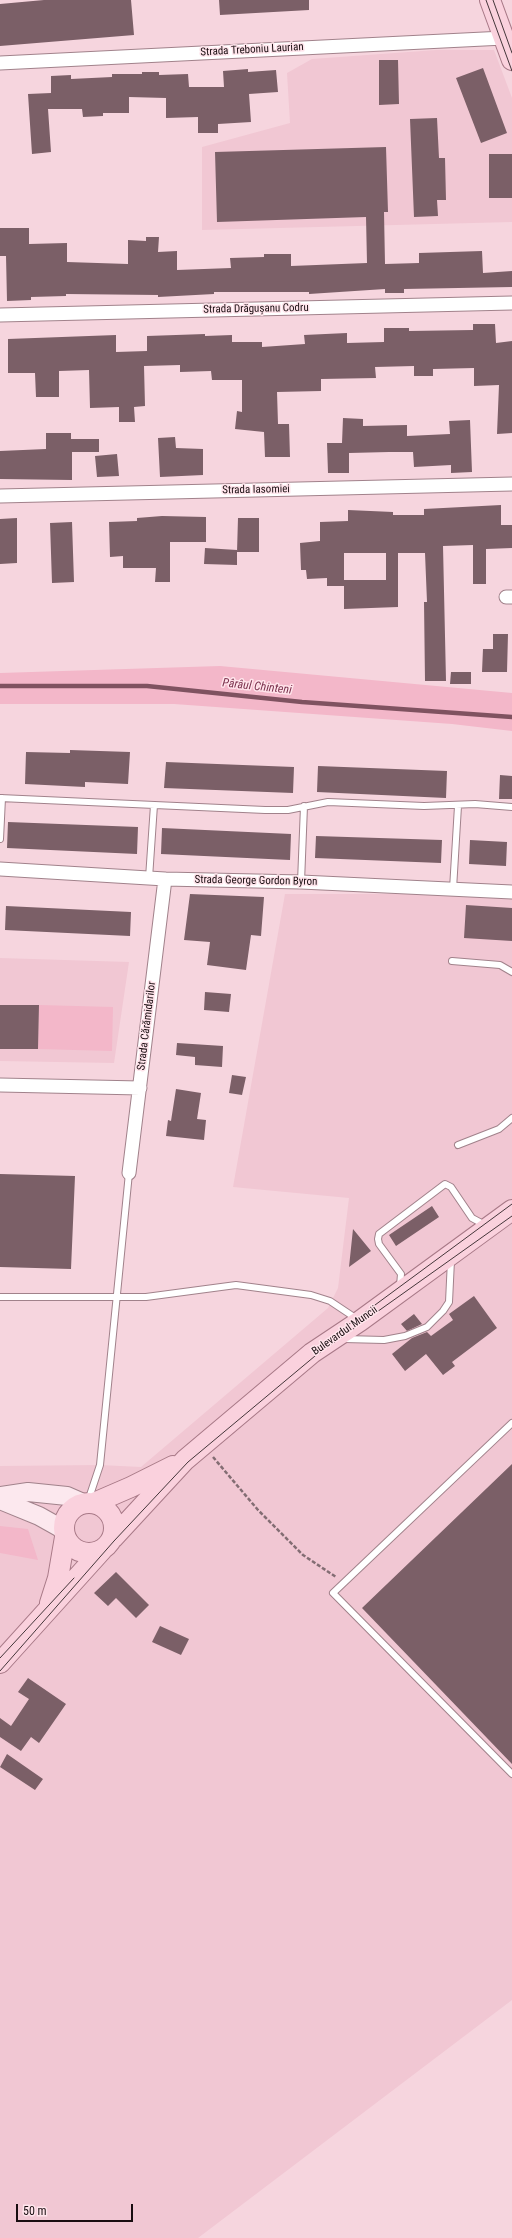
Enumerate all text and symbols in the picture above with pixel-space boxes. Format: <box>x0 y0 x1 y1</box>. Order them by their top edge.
street label: Strada Treboniu Laurian <box>200 41 304 59</box>
street label: Strada Drăgușanu Codru <box>203 301 309 317</box>
street label: Strada Iasomiei <box>222 483 290 497</box>
water label: Pârâul Chinteni <box>222 676 292 698</box>
street label: Strada George Gordon Byron <box>194 873 318 889</box>
street label: Strada Cărămidarilor <box>135 981 159 1071</box>
street label: Bulevardul Muncii <box>310 1304 380 1358</box>
scale bar <box>18 2196 135 2222</box>
text: 50 m <box>23 2204 47 2218</box>

